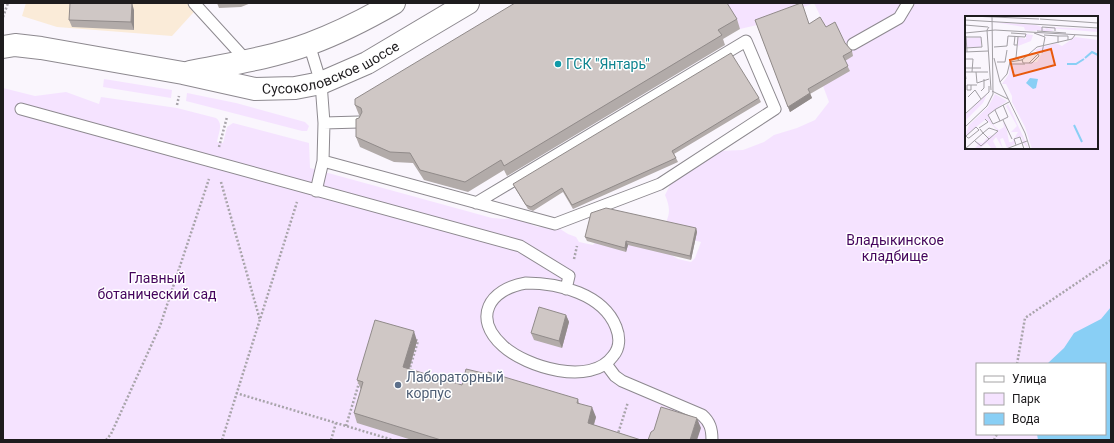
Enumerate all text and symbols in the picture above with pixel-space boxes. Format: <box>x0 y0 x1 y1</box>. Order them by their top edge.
inset map <box>965 16 1098 149</box>
street label: Сусоколовское шоссе <box>262 38 402 97</box>
place label: ГСК "Янтарь" <box>566 56 650 72</box>
marker: ГСК "Янтарь" <box>553 59 563 69</box>
park label: Владыкинское кладбище <box>846 232 944 264</box>
park label: Главный ботанический сад <box>98 270 217 302</box>
legend <box>976 363 1106 435</box>
place label: Лабораторный корпус <box>406 369 504 401</box>
text: Улица <box>1012 372 1047 386</box>
marker: Лабораторный корпус <box>393 380 403 390</box>
text: Парк <box>1012 392 1041 406</box>
text: Вода <box>1012 412 1040 426</box>

